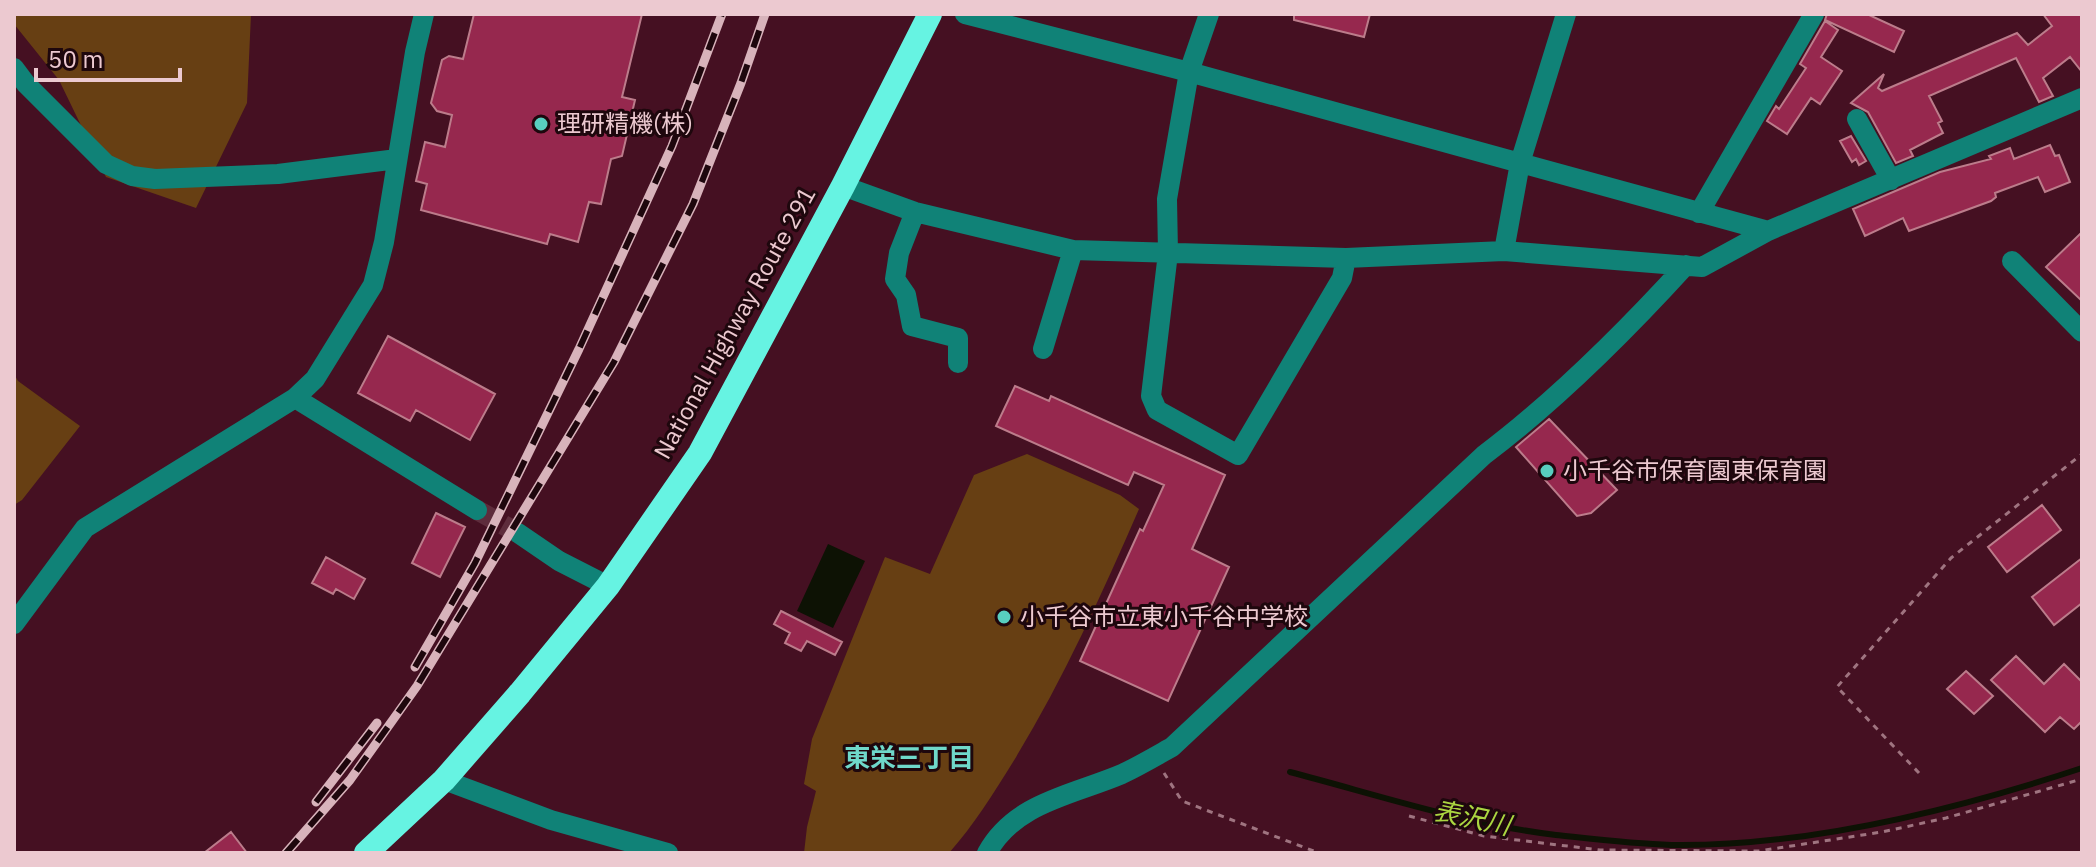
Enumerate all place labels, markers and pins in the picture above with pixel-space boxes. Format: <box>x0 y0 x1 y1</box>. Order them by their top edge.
place label: 理研精機(株) <box>557 107 693 139</box>
marker: 理研精機(株) <box>532 115 550 133</box>
place label: 小千谷市保育園東保育園 <box>1563 454 1827 486</box>
marker: 小千谷市保育園東保育園 <box>1538 462 1556 480</box>
place label: 小千谷市立東小千谷中学校 <box>1020 600 1308 632</box>
marker: 小千谷市立東小千谷中学校 <box>995 608 1013 626</box>

